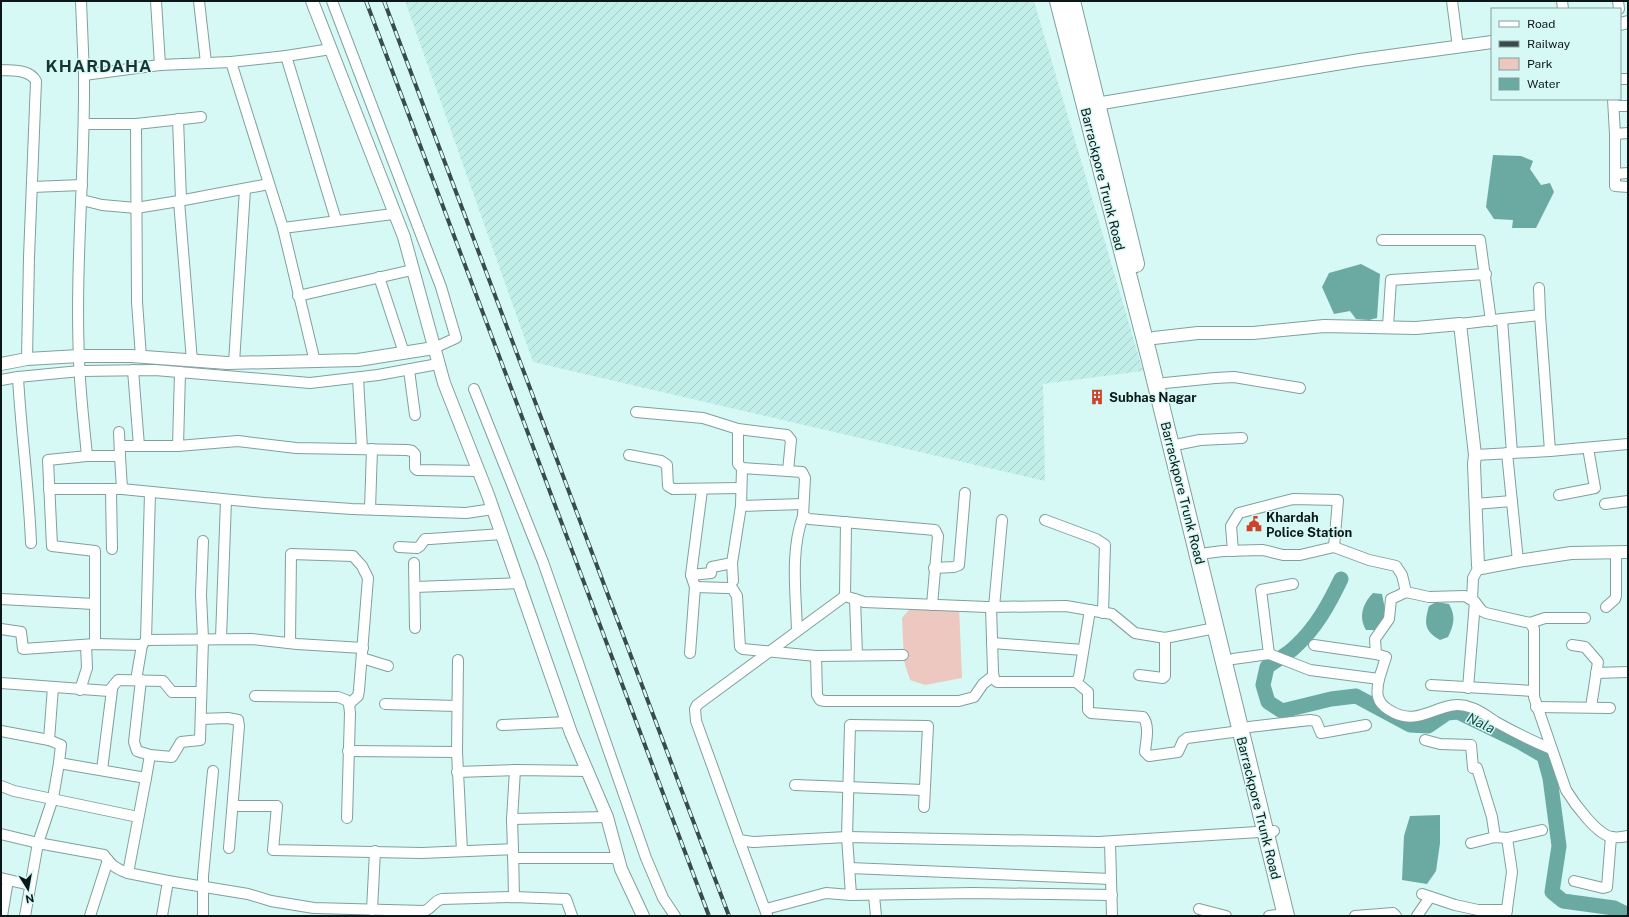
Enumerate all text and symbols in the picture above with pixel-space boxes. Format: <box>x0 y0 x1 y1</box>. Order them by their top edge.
legend <box>1491 8 1621 100</box>
text: Road <box>1527 17 1555 31</box>
text: Railway <box>1527 37 1571 51</box>
district label: KHARDAHA <box>46 56 152 76</box>
text: Park <box>1527 57 1553 71</box>
text: Water <box>1527 77 1561 91</box>
street label: Barrackpore Trunk Road <box>1078 106 1128 252</box>
building icon: Subhas Nagar <box>1088 388 1106 406</box>
place label: Subhas Nagar <box>1109 390 1197 405</box>
street label: Barrackpore Trunk Road <box>1158 420 1208 566</box>
place label: Khardah Police Station <box>1266 510 1352 540</box>
public building icon: Khardah Police Station <box>1245 515 1263 533</box>
water label: Nala <box>1464 709 1498 737</box>
street label: Barrackpore Trunk Road <box>1234 735 1284 881</box>
north arrow <box>8 869 48 909</box>
text: N <box>25 892 35 906</box>

